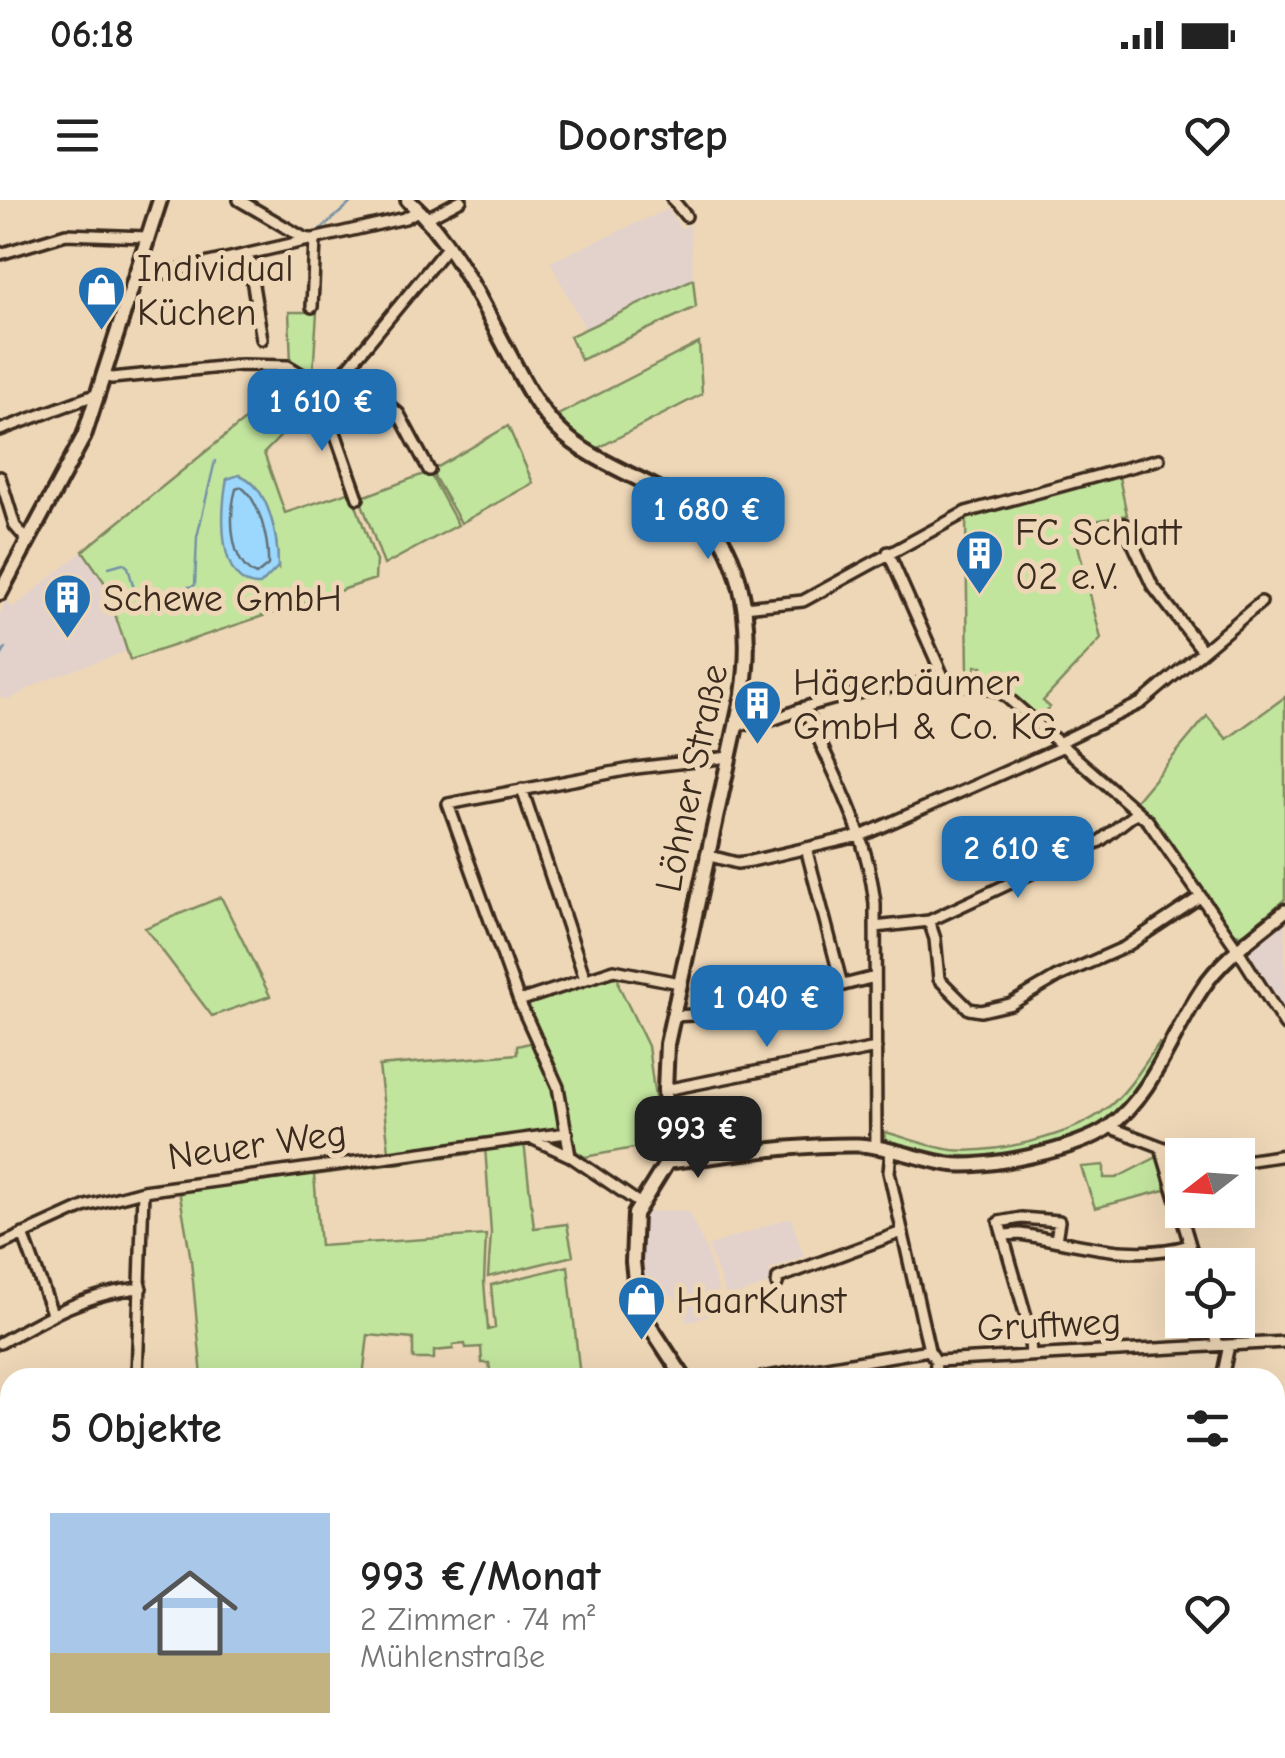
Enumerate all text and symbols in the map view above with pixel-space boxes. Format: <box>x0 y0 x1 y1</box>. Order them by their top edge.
text: 06:18 <box>50 13 134 57</box>
icon: menu <box>50 108 105 163</box>
icon: heart <box>1180 108 1235 163</box>
text: Doorstep <box>557 109 728 161</box>
place label: Individual Küchen <box>137 247 294 335</box>
shop icon: Individual Küchen <box>76 264 128 332</box>
pin: 1 610 € <box>230 369 414 454</box>
text: 1 610 € <box>269 383 375 420</box>
pin: 1 680 € <box>616 477 800 562</box>
text: 1 680 € <box>654 491 762 528</box>
place label: FC Schlatt 02 e.V. <box>1015 511 1182 599</box>
building icon: FC Schlatt 02 e.V. <box>954 528 1006 596</box>
building icon: Schewe GmbH <box>42 572 94 640</box>
place label: Schewe GmbH <box>103 577 342 621</box>
street label: Löhner Straße <box>646 660 738 896</box>
place label: Hägerbäumer GmbH & Co. KG <box>793 661 1057 749</box>
building icon: Hägerbäumer GmbH & Co. KG <box>732 678 784 746</box>
pin: 2 610 € <box>926 816 1110 901</box>
text: 2 610 € <box>964 830 1072 867</box>
pin: 1 040 € <box>675 965 859 1050</box>
text: 1 040 € <box>712 979 822 1016</box>
pin: 993 € <box>628 1096 768 1181</box>
text: 993 € <box>657 1110 739 1147</box>
street label: Neuer Weg <box>165 1111 349 1179</box>
north arrow <box>1165 1138 1255 1228</box>
map controls <box>1165 1138 1255 1338</box>
button: locate <box>1165 1248 1255 1338</box>
shop icon: HaarKunst <box>615 1274 667 1342</box>
place label: HaarKunst <box>676 1279 847 1323</box>
street label: Gruftweg <box>976 1299 1122 1351</box>
icon: filters <box>1180 1401 1235 1456</box>
text: 5 Objekte <box>50 1404 222 1453</box>
text: 993 €/Monat <box>360 1552 600 1601</box>
icon: home <box>130 1553 250 1673</box>
icon: heart <box>1180 1586 1235 1641</box>
text: 2 Zimmer · 74 m² <box>360 1601 595 1638</box>
text: Mühlenstraße <box>360 1638 545 1675</box>

